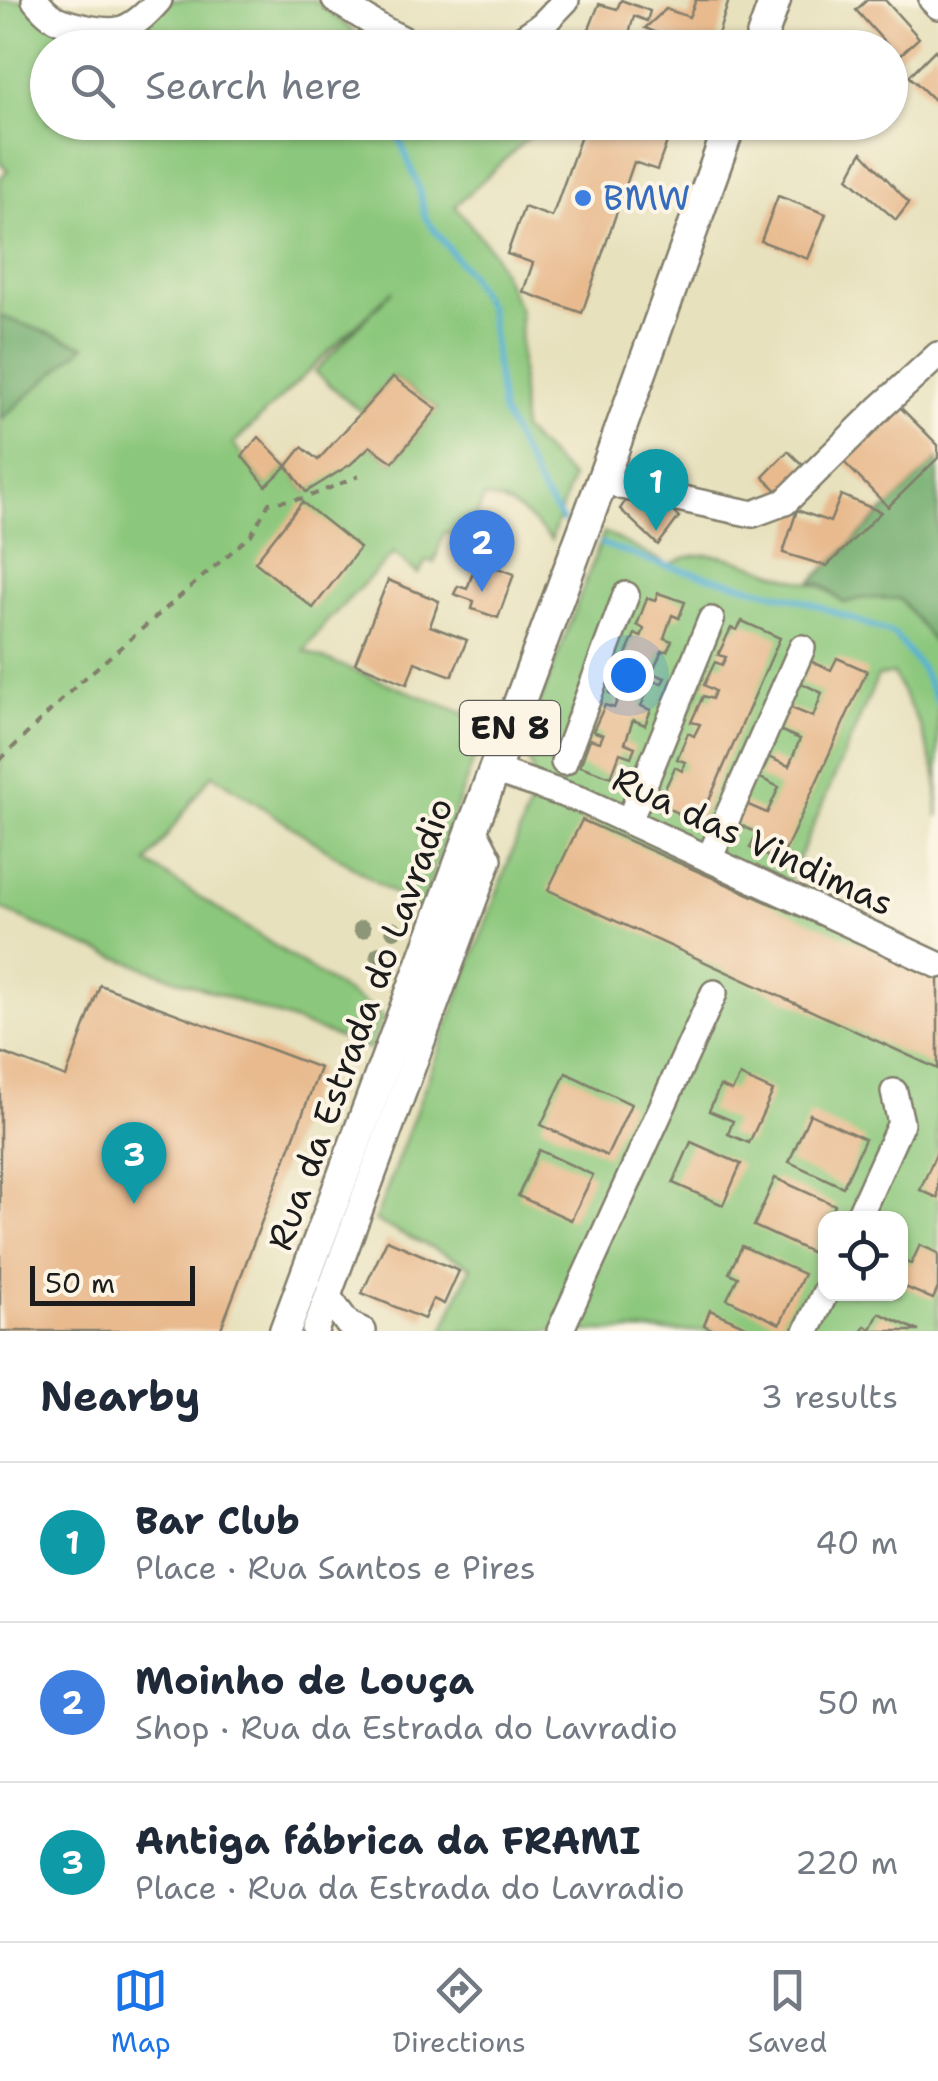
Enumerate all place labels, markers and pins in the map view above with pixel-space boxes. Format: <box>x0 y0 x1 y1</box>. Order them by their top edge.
place label: BMW <box>603 174 691 221</box>
marker: BMW <box>572 187 594 209</box>
pin: 1 <box>624 448 688 531</box>
pin: 2 <box>450 510 514 592</box>
pin: 3 <box>102 1122 166 1204</box>

